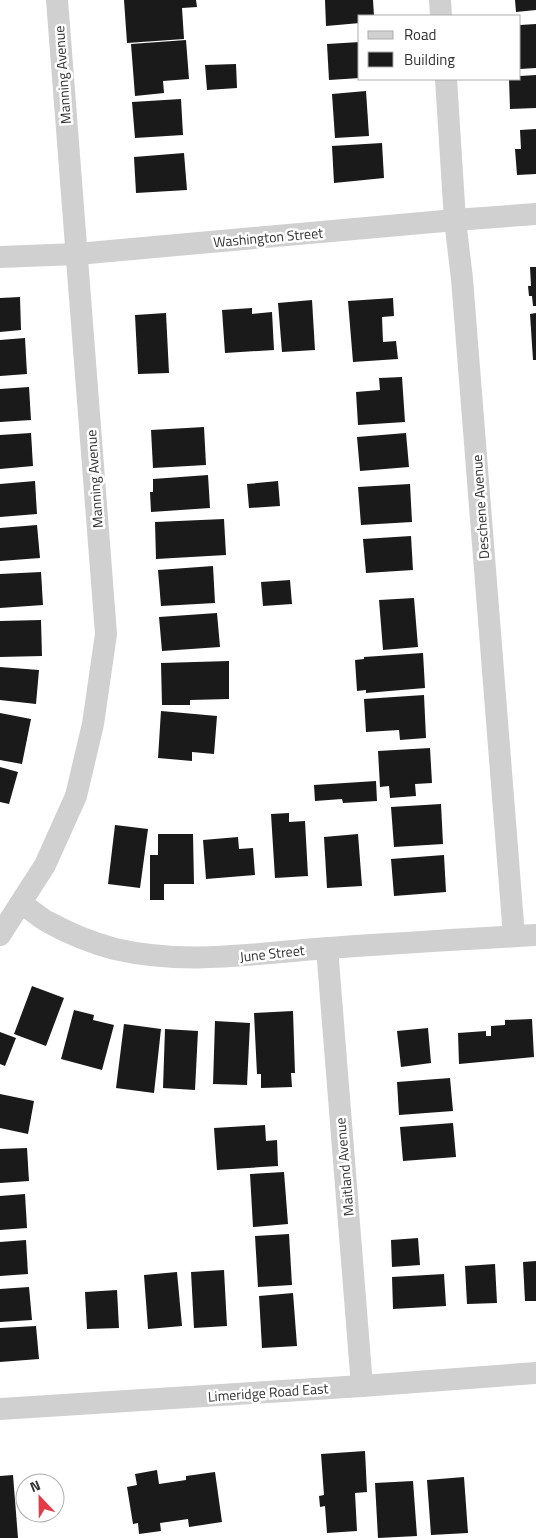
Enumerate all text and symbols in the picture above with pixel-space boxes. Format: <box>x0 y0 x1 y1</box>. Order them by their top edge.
legend <box>358 15 521 80</box>
text: Road <box>404 23 436 46</box>
street label: Manning Avenue <box>48 25 76 125</box>
text: Building <box>404 48 455 71</box>
street label: Washington Street <box>212 222 324 252</box>
street label: Manning Avenue <box>80 429 108 529</box>
street label: Deschene Avenue <box>466 454 494 560</box>
street label: June Street <box>238 939 306 967</box>
street label: Maitland Avenue <box>329 1117 359 1217</box>
street label: Limeridge Road East <box>207 1377 329 1407</box>
north arrow <box>15 1473 65 1523</box>
text: N <box>27 1474 43 1497</box>

